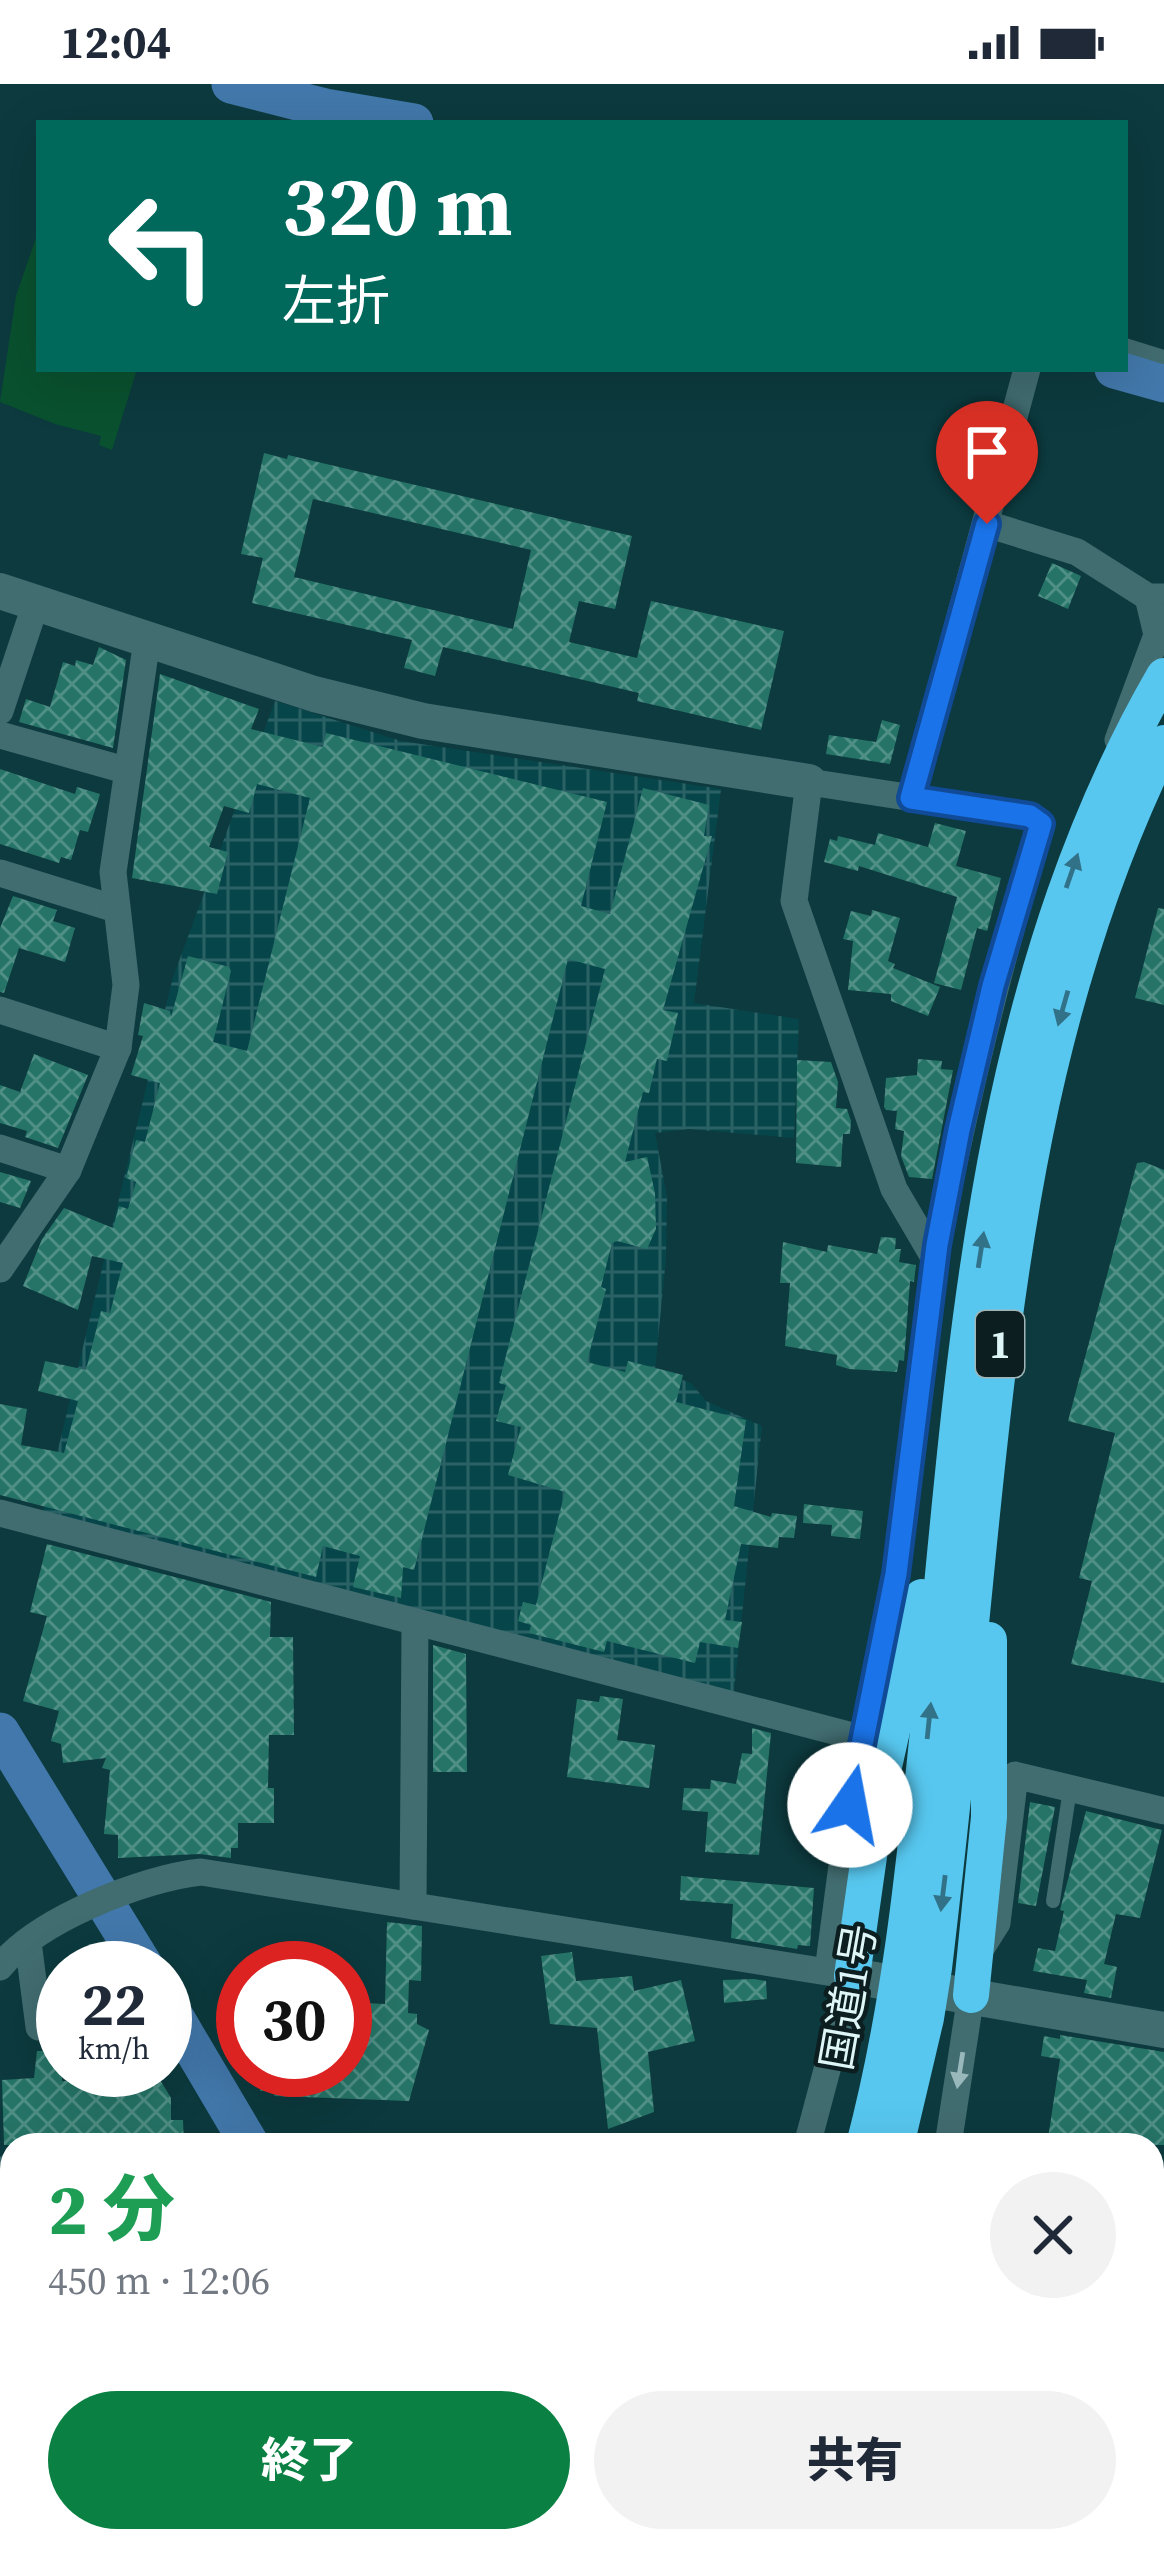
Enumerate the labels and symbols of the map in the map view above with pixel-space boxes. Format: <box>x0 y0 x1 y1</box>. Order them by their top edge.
pin <box>936 401 1038 524</box>
one-way arrow <box>1064 853 1082 889</box>
one-way arrow <box>1052 990 1071 1027</box>
one-way arrow <box>972 1231 991 1268</box>
road number: 1 <box>976 1311 1024 1377</box>
one-way arrow <box>920 1702 939 1739</box>
position arrow <box>787 1742 913 1868</box>
one-way arrow <box>933 1875 952 1912</box>
street label: 国道1号 <box>807 1920 889 2074</box>
speed limit sign: 30 <box>216 1941 372 2097</box>
one-way arrow <box>950 2052 969 2089</box>

